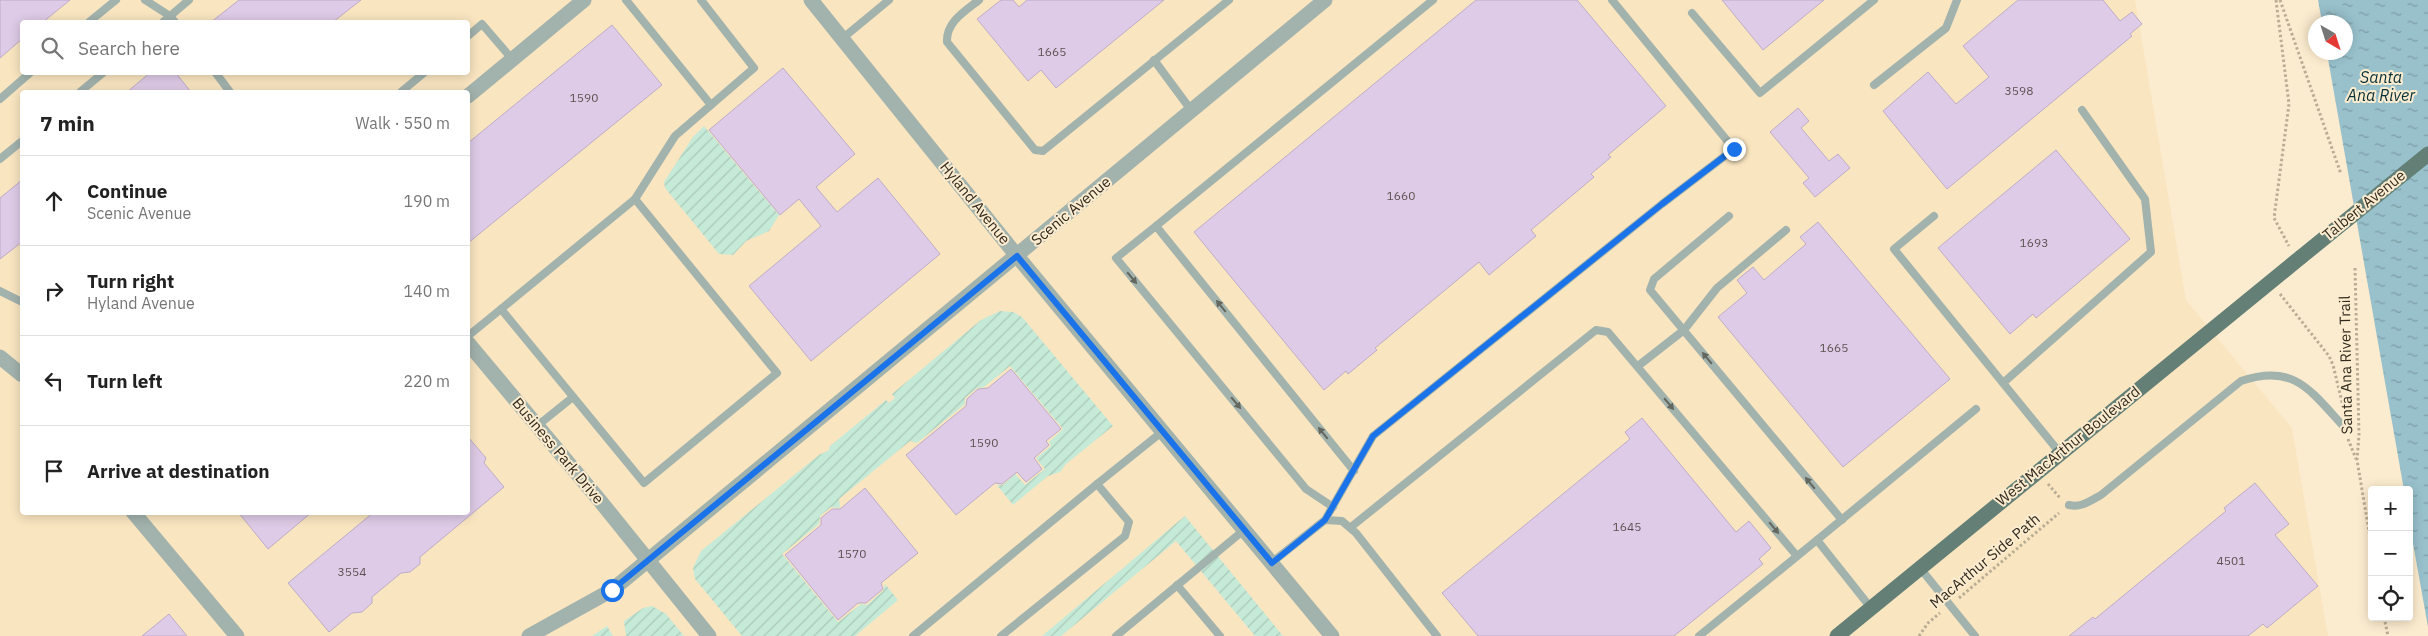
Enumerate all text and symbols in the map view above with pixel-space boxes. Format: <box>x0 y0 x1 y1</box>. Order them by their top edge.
north arrow <box>2308 15 2353 60</box>
search box <box>20 20 470 75</box>
icon: search <box>38 34 66 62</box>
text: Search here <box>78 36 180 60</box>
house number: 1665 <box>1038 44 1066 59</box>
water label: Santa Ana River <box>2346 67 2416 105</box>
house number: 3598 <box>2005 83 2033 98</box>
house number: 1590 <box>570 90 598 105</box>
text: 7 min <box>40 109 95 137</box>
text: Walk · 550 m <box>355 113 450 133</box>
route end <box>1723 138 1746 161</box>
street label: Hyland Avenue <box>936 157 1015 248</box>
street label: Talbert Avenue <box>2318 165 2409 244</box>
street label: Scenic Avenue <box>1027 172 1114 249</box>
text: Continue <box>87 179 167 203</box>
icon: ahead <box>40 187 68 215</box>
house number: 1660 <box>1387 188 1415 203</box>
text: 190 m <box>403 191 450 211</box>
text: Scenic Avenue <box>87 203 191 223</box>
house number: 1693 <box>2020 235 2048 250</box>
text: Turn right <box>87 269 174 293</box>
one-way arrow <box>1127 271 1138 284</box>
icon: right <box>40 277 68 305</box>
text: 140 m <box>403 281 450 301</box>
text: Hyland Avenue <box>87 293 195 313</box>
street label: Santa Ana River Trail <box>2335 295 2356 435</box>
one-way arrow <box>1215 300 1226 313</box>
house number: 1665 <box>1820 340 1848 355</box>
one-way arrow <box>1701 351 1712 364</box>
icon: left <box>40 367 68 395</box>
text: Turn left <box>87 369 163 393</box>
text: 220 m <box>403 371 450 391</box>
street label: West MacArthur Boulevard <box>1992 382 2144 510</box>
street label: Business Park Drive <box>508 394 608 508</box>
one-way arrow <box>1230 397 1241 410</box>
one-way arrow <box>1664 397 1675 410</box>
one-way arrow <box>1317 427 1328 440</box>
house number: 1590 <box>970 435 998 450</box>
icon: arrive <box>40 457 68 485</box>
text: Arrive at destination <box>87 459 270 483</box>
one-way arrow <box>1805 477 1816 490</box>
map controls <box>2368 486 2413 621</box>
button: + <box>2368 486 2413 531</box>
street label: MacArthur Side Path <box>1926 509 2044 612</box>
house number: 1645 <box>1613 519 1641 534</box>
one-way arrow <box>1768 522 1779 535</box>
button: − <box>2368 531 2413 576</box>
house number: 1570 <box>838 546 866 561</box>
house number: 4501 <box>2217 553 2245 568</box>
house number: 3554 <box>338 564 366 579</box>
button: locate <box>2368 576 2413 621</box>
route start <box>601 579 624 602</box>

